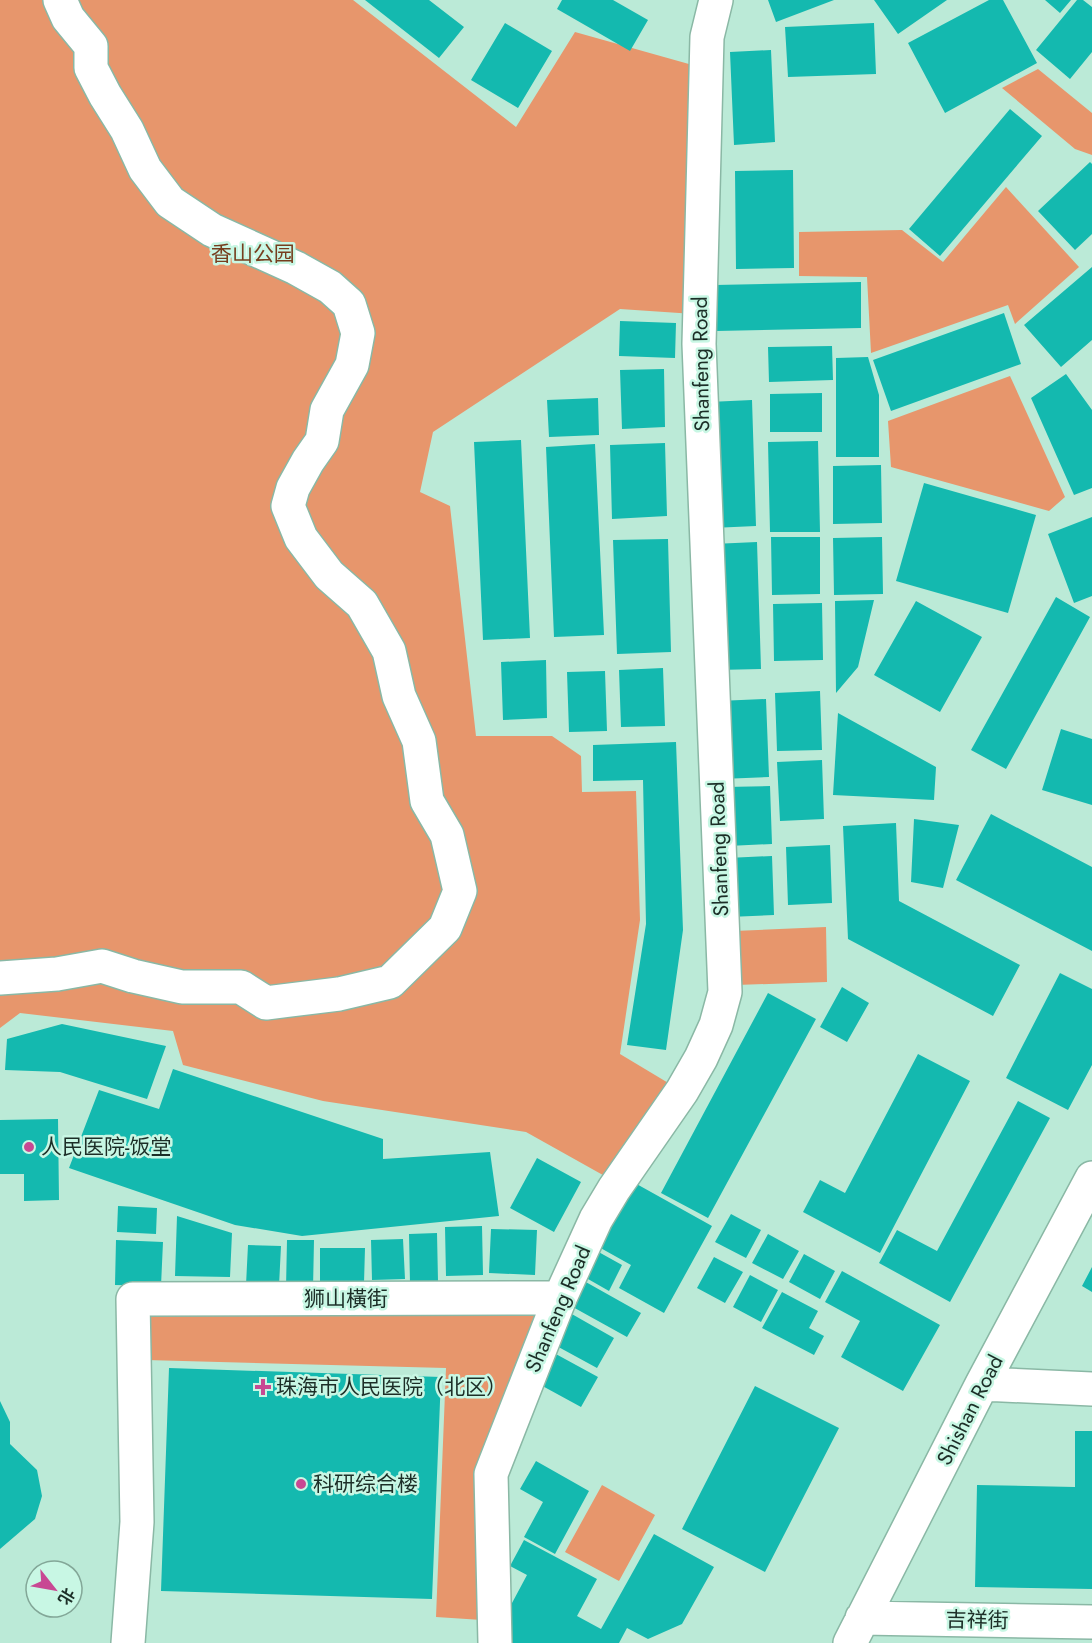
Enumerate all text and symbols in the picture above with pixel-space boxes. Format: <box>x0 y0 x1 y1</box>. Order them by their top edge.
park label: 香山公园 <box>211 239 295 269</box>
street label: Shanfeng Road <box>685 296 717 432</box>
street label: Shanfeng Road <box>702 781 736 917</box>
place label: 人民医院-饭堂 <box>41 1132 171 1162</box>
marker: 人民医院-饭堂 <box>22 1140 36 1154</box>
street label: Shanfeng Road <box>518 1241 598 1377</box>
street label: 狮山橫街 <box>304 1284 388 1314</box>
street label: Shishan Road <box>929 1350 1011 1470</box>
place label: 珠海市人民医院（北区） <box>276 1372 507 1402</box>
marker: 珠海市人民医院（北区） <box>254 1378 272 1396</box>
place label: 科研综合楼 <box>313 1469 418 1499</box>
marker: 科研综合楼 <box>294 1477 308 1491</box>
north arrow <box>24 1559 84 1619</box>
text: 北 <box>52 1584 80 1609</box>
street label: 吉祥街 <box>945 1604 1009 1636</box>

